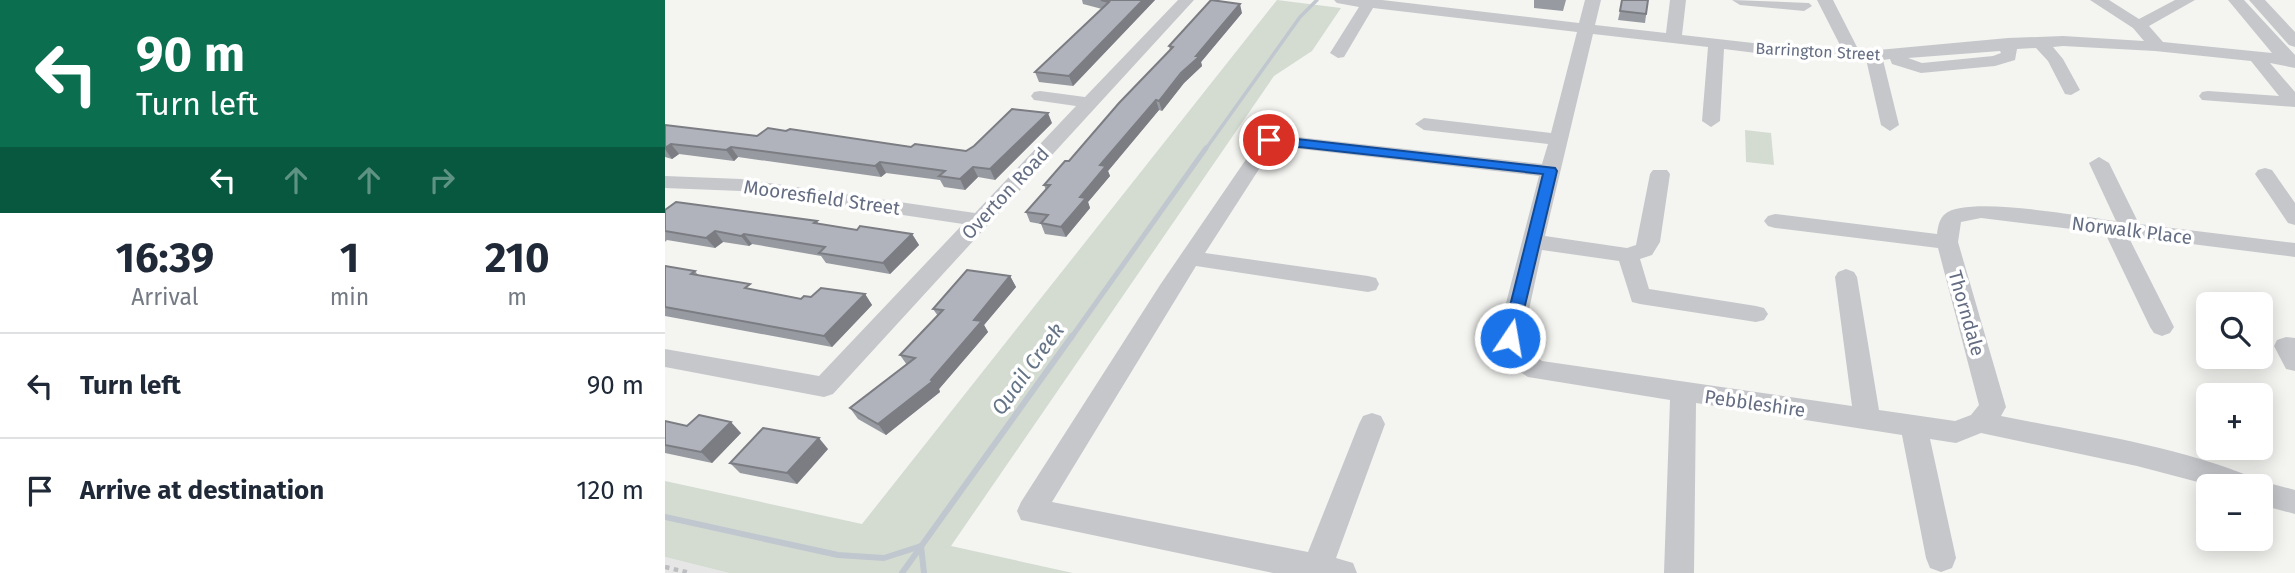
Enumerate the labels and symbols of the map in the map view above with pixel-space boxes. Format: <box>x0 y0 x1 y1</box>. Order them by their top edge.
street label: Barrington Street <box>1755 39 1881 64</box>
pin <box>1239 110 1299 170</box>
street label: Overton Road <box>957 142 1054 244</box>
street label: Mooresfield Street <box>742 175 902 220</box>
street label: Norwalk Place <box>2070 212 2193 249</box>
street label: Thorndale <box>1943 268 1990 359</box>
position arrow <box>1473 301 1547 375</box>
water label: Quail Creek <box>986 318 1070 420</box>
street label: Pebbleshire <box>1703 385 1807 422</box>

